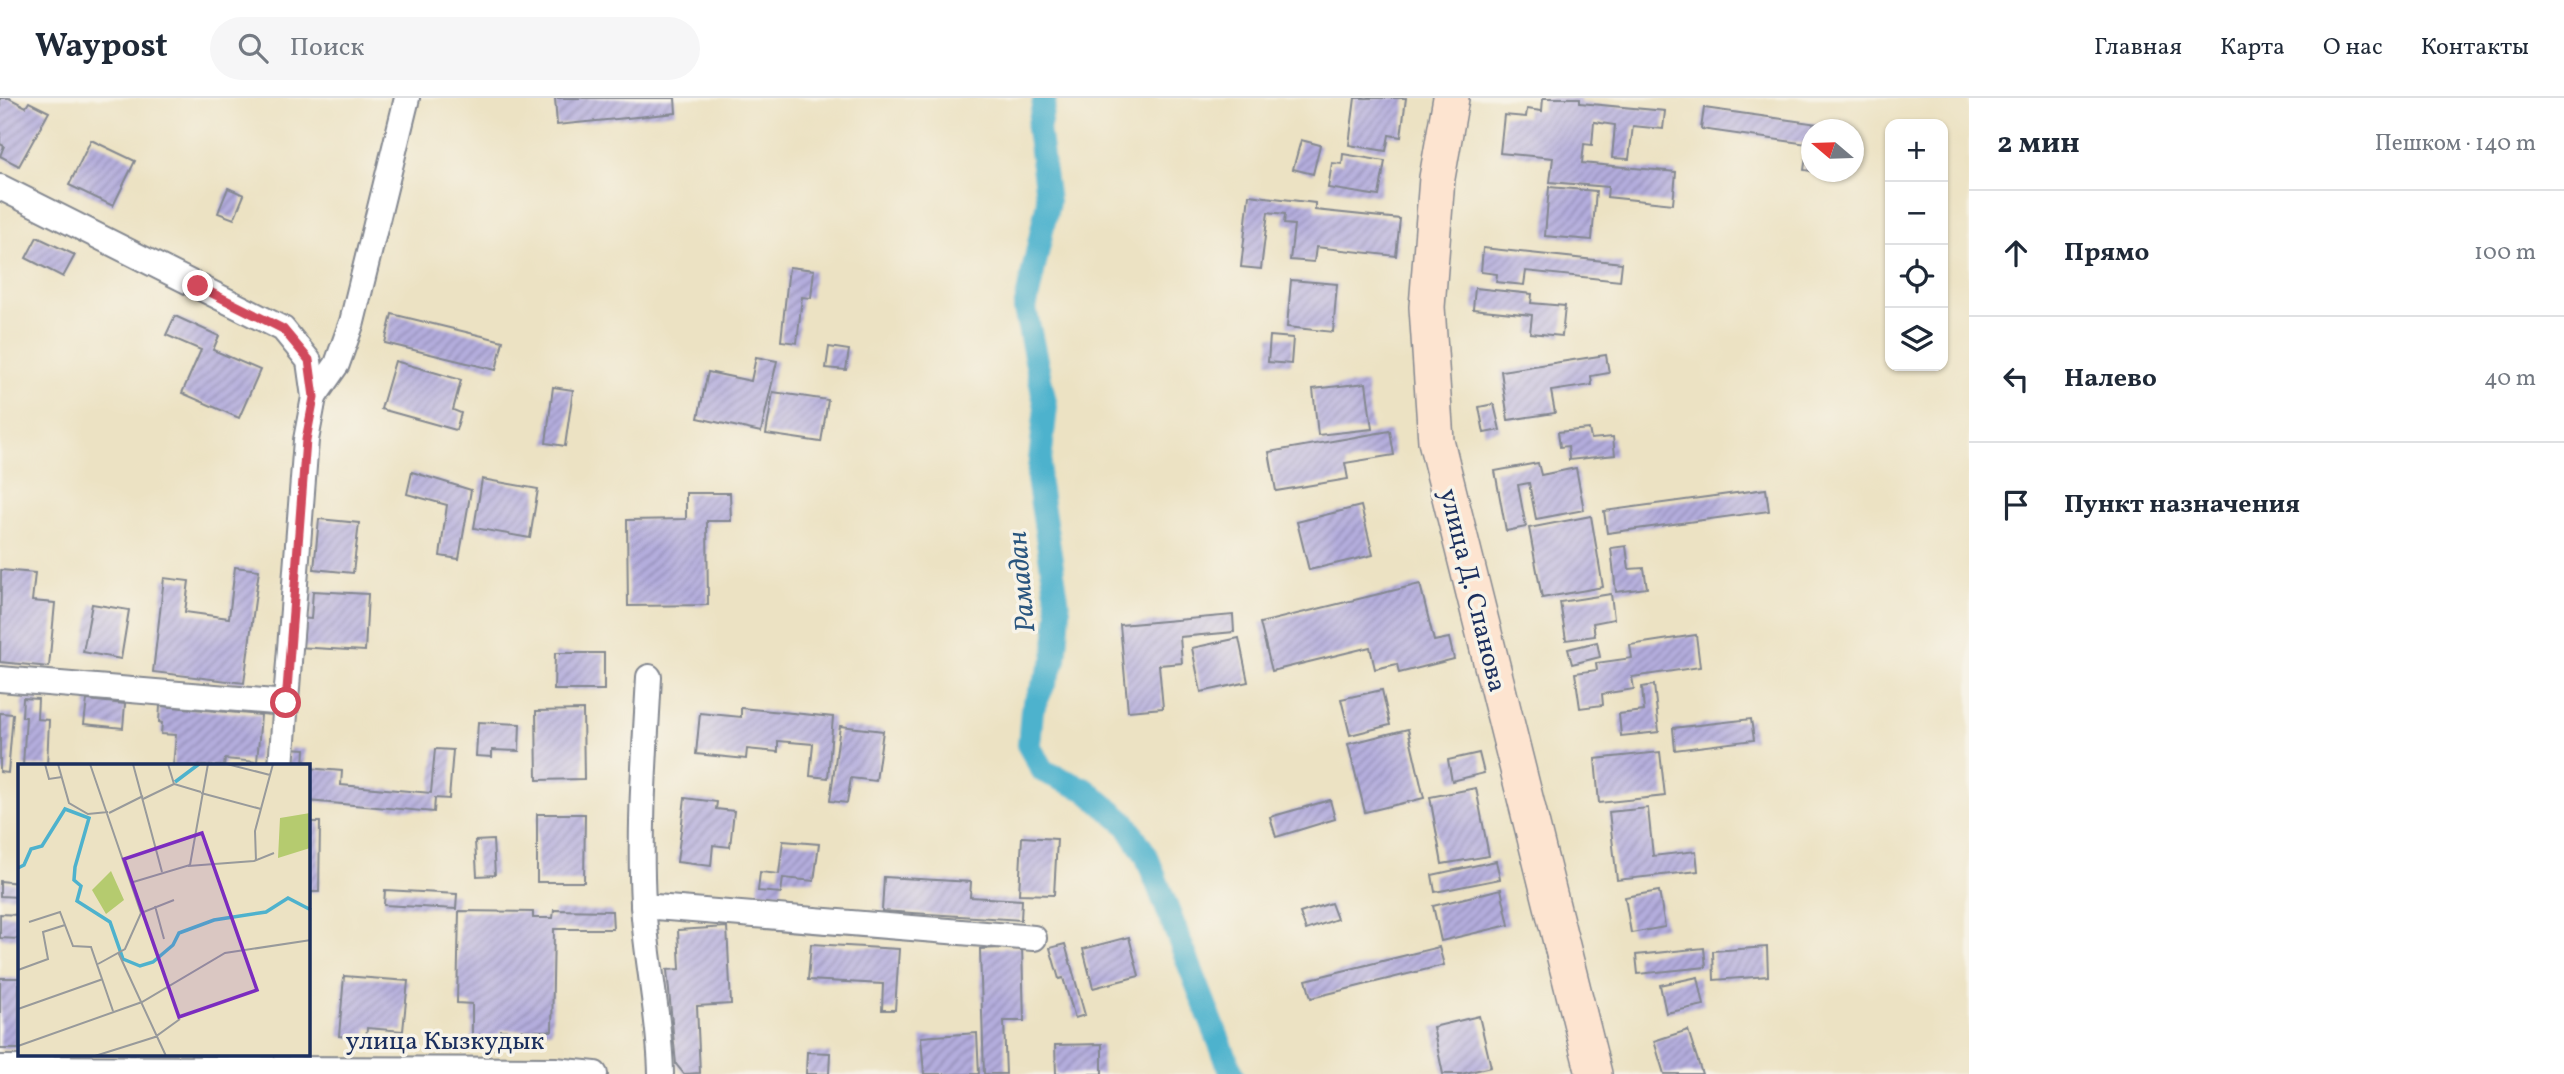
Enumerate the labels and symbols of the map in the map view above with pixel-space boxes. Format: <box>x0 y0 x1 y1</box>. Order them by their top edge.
north arrow <box>1801 119 1864 182</box>
route end <box>182 270 213 301</box>
street label: улица Д. Спанова <box>1429 485 1515 696</box>
water label: Рамадан <box>999 529 1046 634</box>
route start <box>270 687 301 718</box>
inset map <box>18 764 310 1056</box>
street label: улица Кызкудык <box>346 1024 545 1060</box>

